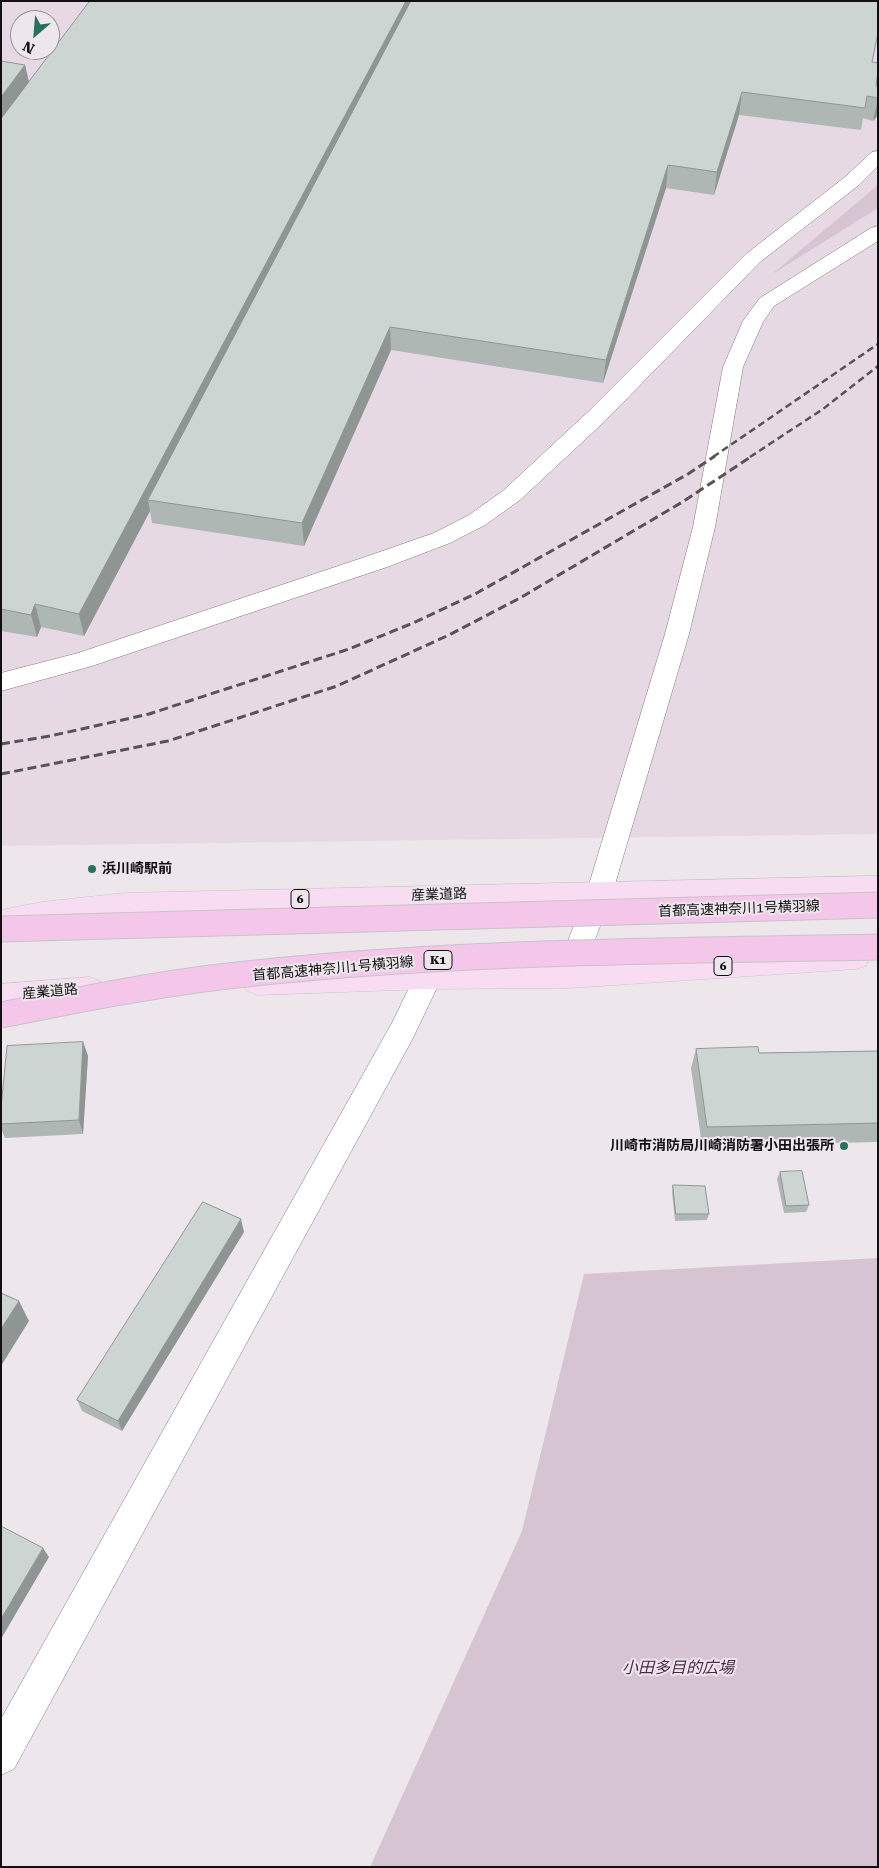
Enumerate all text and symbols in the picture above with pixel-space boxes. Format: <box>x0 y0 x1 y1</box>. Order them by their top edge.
north arrow <box>10 10 60 60</box>
text: N <box>20 38 37 57</box>
place label: 浜川崎駅前 <box>102 861 172 877</box>
marker: 浜川崎駅前 <box>86 863 98 875</box>
street label: 産業道路 <box>411 886 467 904</box>
road number: 6 <box>291 890 309 909</box>
street label: 首都高速神奈川1号横羽線 <box>658 898 820 920</box>
road number: K1 <box>424 950 452 970</box>
street label: 首都高速神奈川1号横羽線 <box>252 954 414 984</box>
road number: 6 <box>714 956 732 976</box>
street label: 産業道路 <box>21 981 79 1003</box>
place label: 川崎市消防局川崎消防署小田出張所 <box>610 1138 834 1154</box>
marker: 川崎市消防局川崎消防署小田出張所 <box>838 1140 850 1152</box>
park label: 小田多目的広場 <box>622 1658 734 1678</box>

